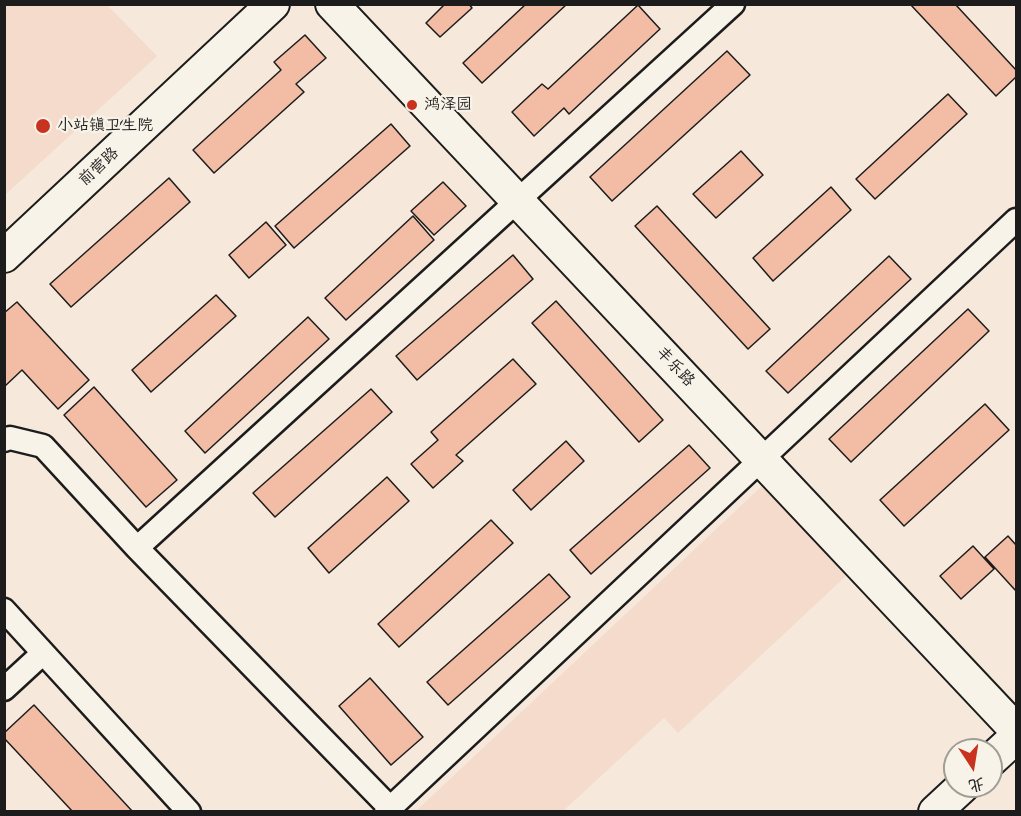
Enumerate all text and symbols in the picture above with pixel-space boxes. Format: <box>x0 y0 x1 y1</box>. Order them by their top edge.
place label: 鸿泽园 <box>424 95 472 115</box>
marker: 鸿泽园 <box>405 98 419 112</box>
place label: 小站镇卫生院 <box>57 116 153 136</box>
marker: 小站镇卫生院 <box>34 117 52 135</box>
street label: 前营路 <box>75 144 123 190</box>
street label: 丰乐路 <box>652 343 698 391</box>
north arrow <box>943 738 1003 798</box>
text: 北 <box>967 773 986 795</box>

